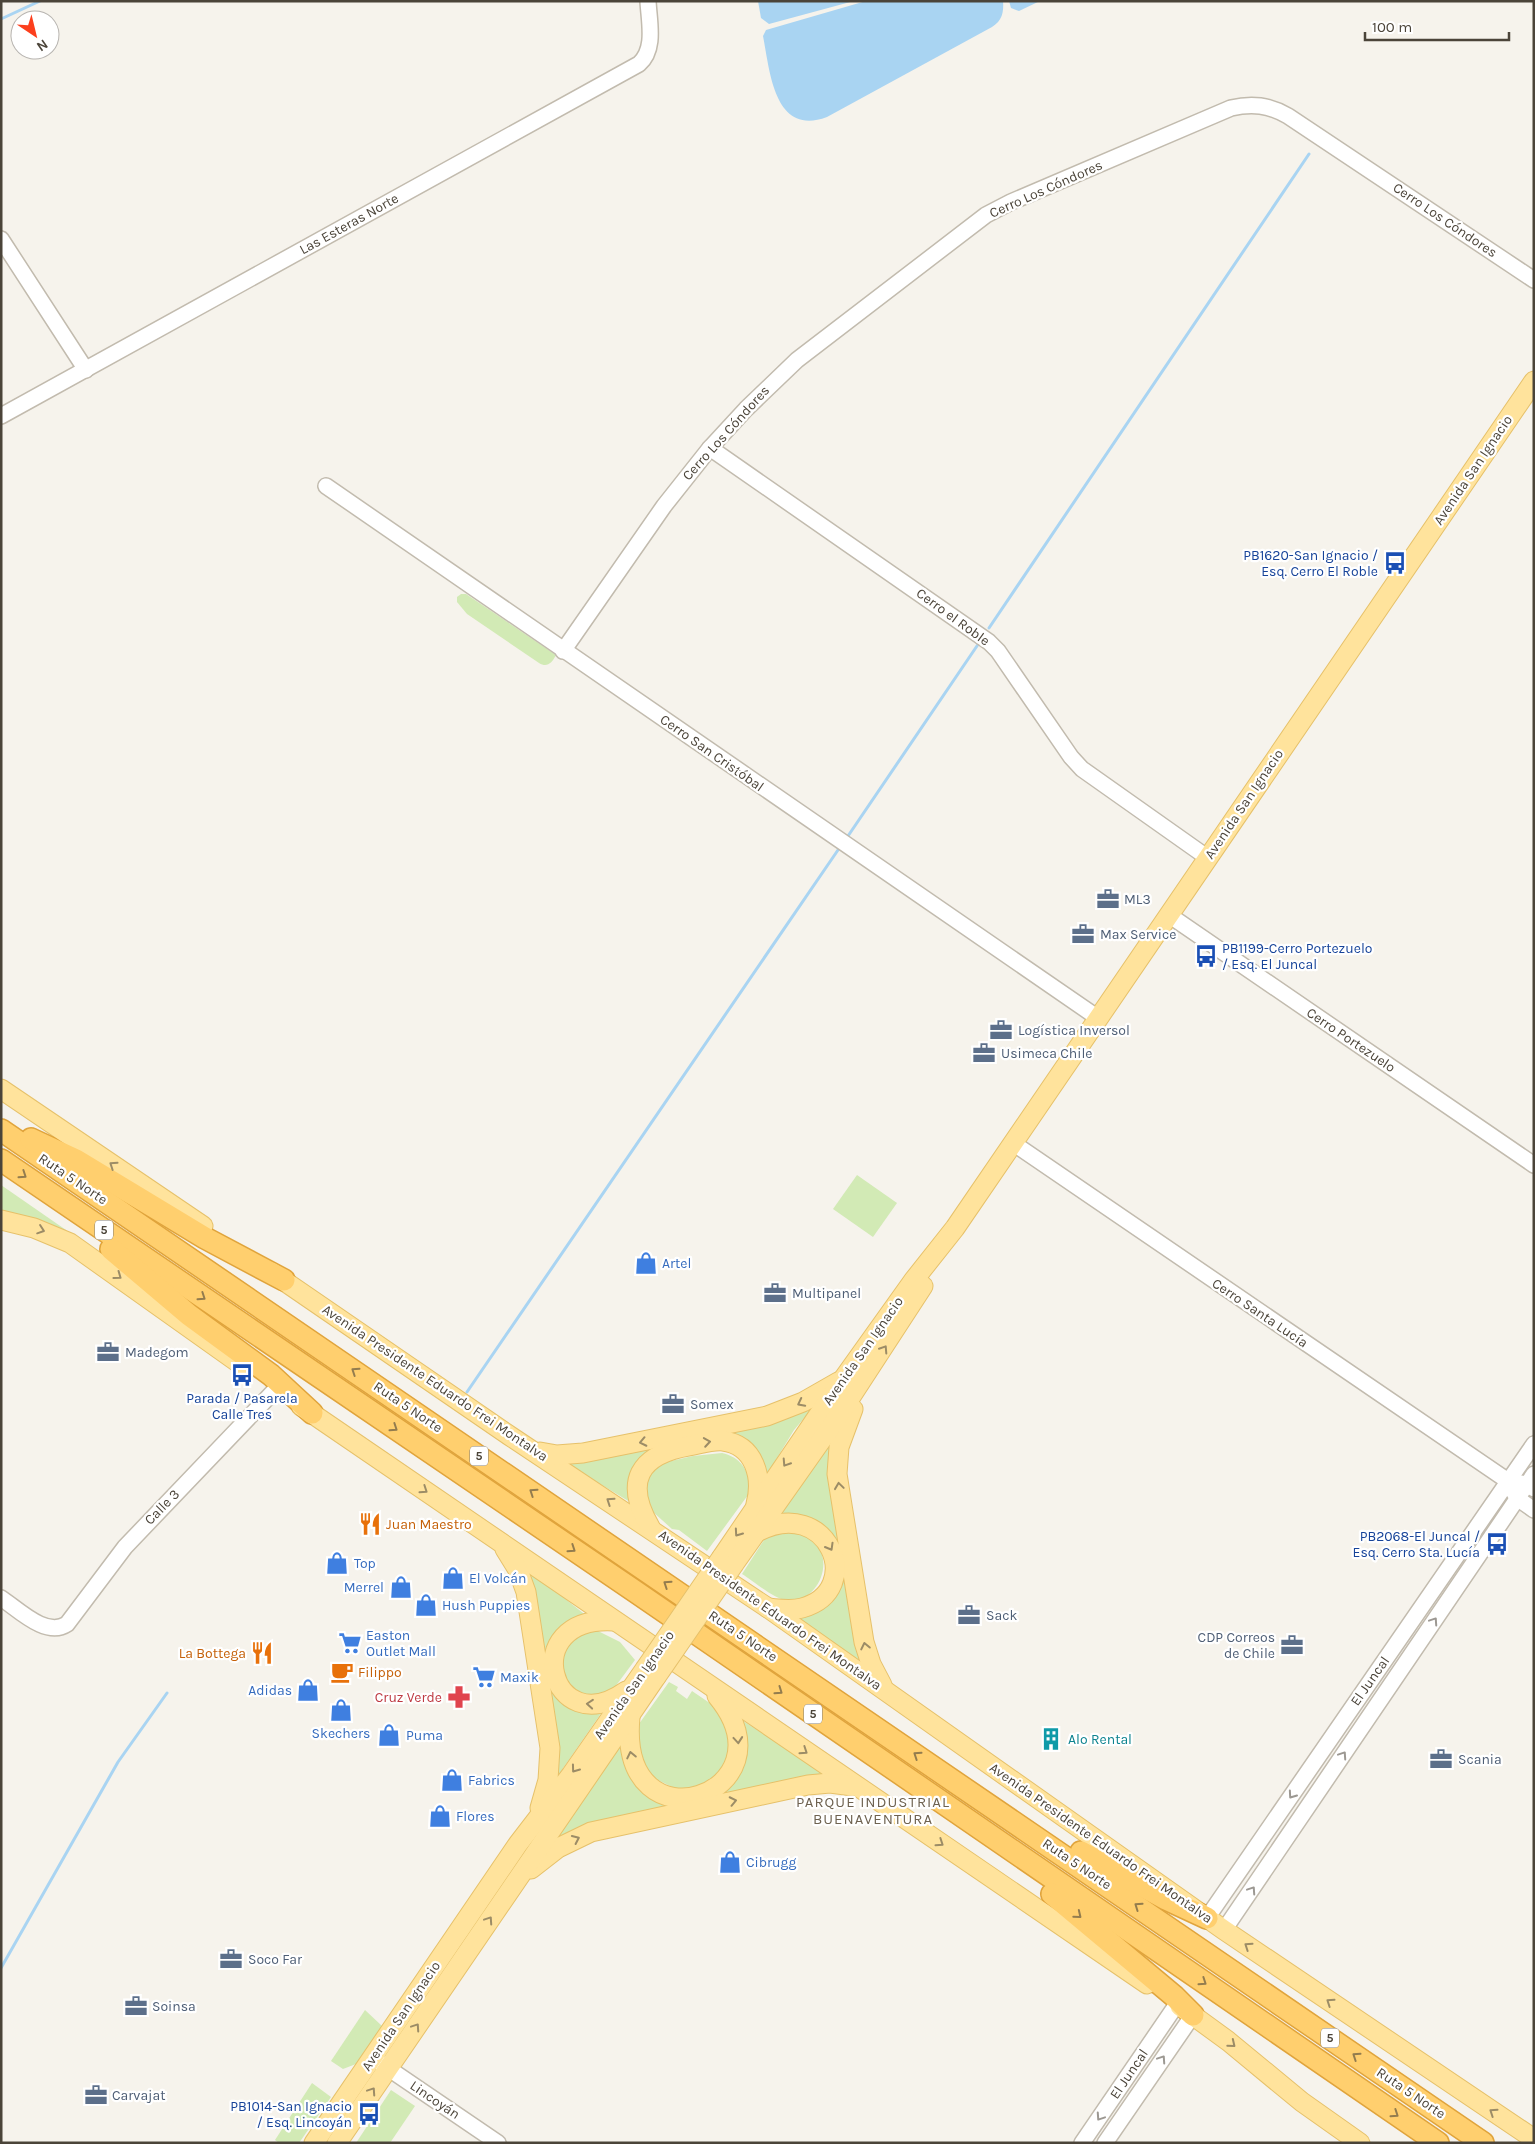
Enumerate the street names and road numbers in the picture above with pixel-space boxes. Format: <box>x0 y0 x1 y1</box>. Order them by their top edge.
street label: Cerro Los Cóndores <box>987 156 1105 222</box>
street label: Cerro Los Cóndores <box>1390 179 1500 261</box>
street label: Las Esteras Norte <box>296 190 402 258</box>
street label: Cerro Los Cóndores <box>679 382 773 484</box>
street label: Avenida San Ignacio <box>1430 412 1516 528</box>
street label: Cerro el Roble <box>913 585 993 649</box>
street label: Cerro San Cristóbal <box>657 711 767 795</box>
street label: Avenida San Ignacio <box>1201 746 1287 862</box>
street label: Cerro Portezuelo <box>1303 1004 1399 1076</box>
street label: Ruta 5 Norte <box>35 1150 111 1208</box>
road number: 5 <box>95 1220 113 1240</box>
street label: Cerro Santa Lucía <box>1209 1275 1311 1351</box>
street label: Avenida San Ignacio <box>819 1293 907 1409</box>
street label: Avenida Presidente Eduardo Frei Montalva <box>319 1301 551 1465</box>
street label: Ruta 5 Norte <box>370 1378 446 1436</box>
road number: 5 <box>470 1446 488 1465</box>
street label: Calle 3 <box>141 1486 183 1528</box>
street label: Avenida Presidente Eduardo Frei Montalva <box>655 1526 885 1694</box>
street label: Ruta 5 Norte <box>705 1607 781 1665</box>
street label: Avenida San Ignacio <box>590 1627 678 1743</box>
street label: El Juncal <box>1347 1653 1393 1709</box>
road number: 5 <box>804 1705 822 1724</box>
street label: Avenida Presidente Eduardo Frei Montalva <box>986 1759 1216 1927</box>
street label: Ruta 5 Norte <box>1039 1835 1115 1893</box>
street label: Avenida San Ignacio <box>358 1958 444 2074</box>
road number: 5 <box>1321 2029 1339 2048</box>
street label: El Juncal <box>1106 2046 1152 2102</box>
street label: Ruta 5 Norte <box>1373 2064 1449 2122</box>
street label: Lincoyán <box>407 2077 463 2123</box>

